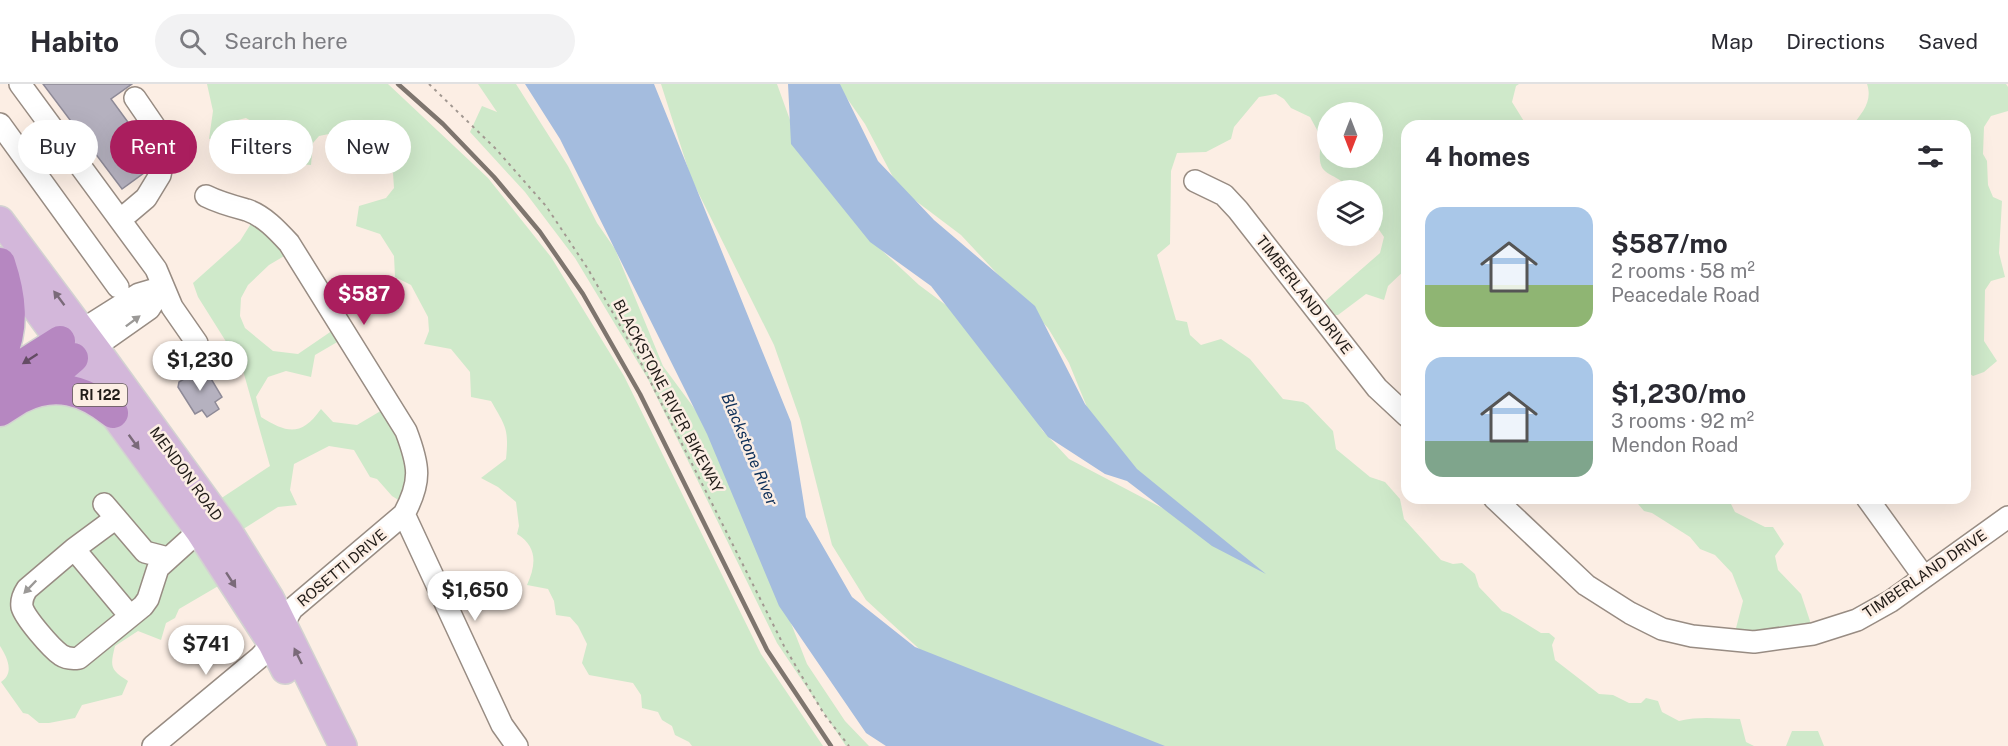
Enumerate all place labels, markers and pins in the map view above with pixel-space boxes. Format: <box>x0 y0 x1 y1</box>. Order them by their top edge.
pin: $587 <box>328 275 400 326</box>
pin: $1,230 <box>151 341 249 392</box>
pin: $1,650 <box>426 571 524 622</box>
pin: $741 <box>170 625 242 676</box>

